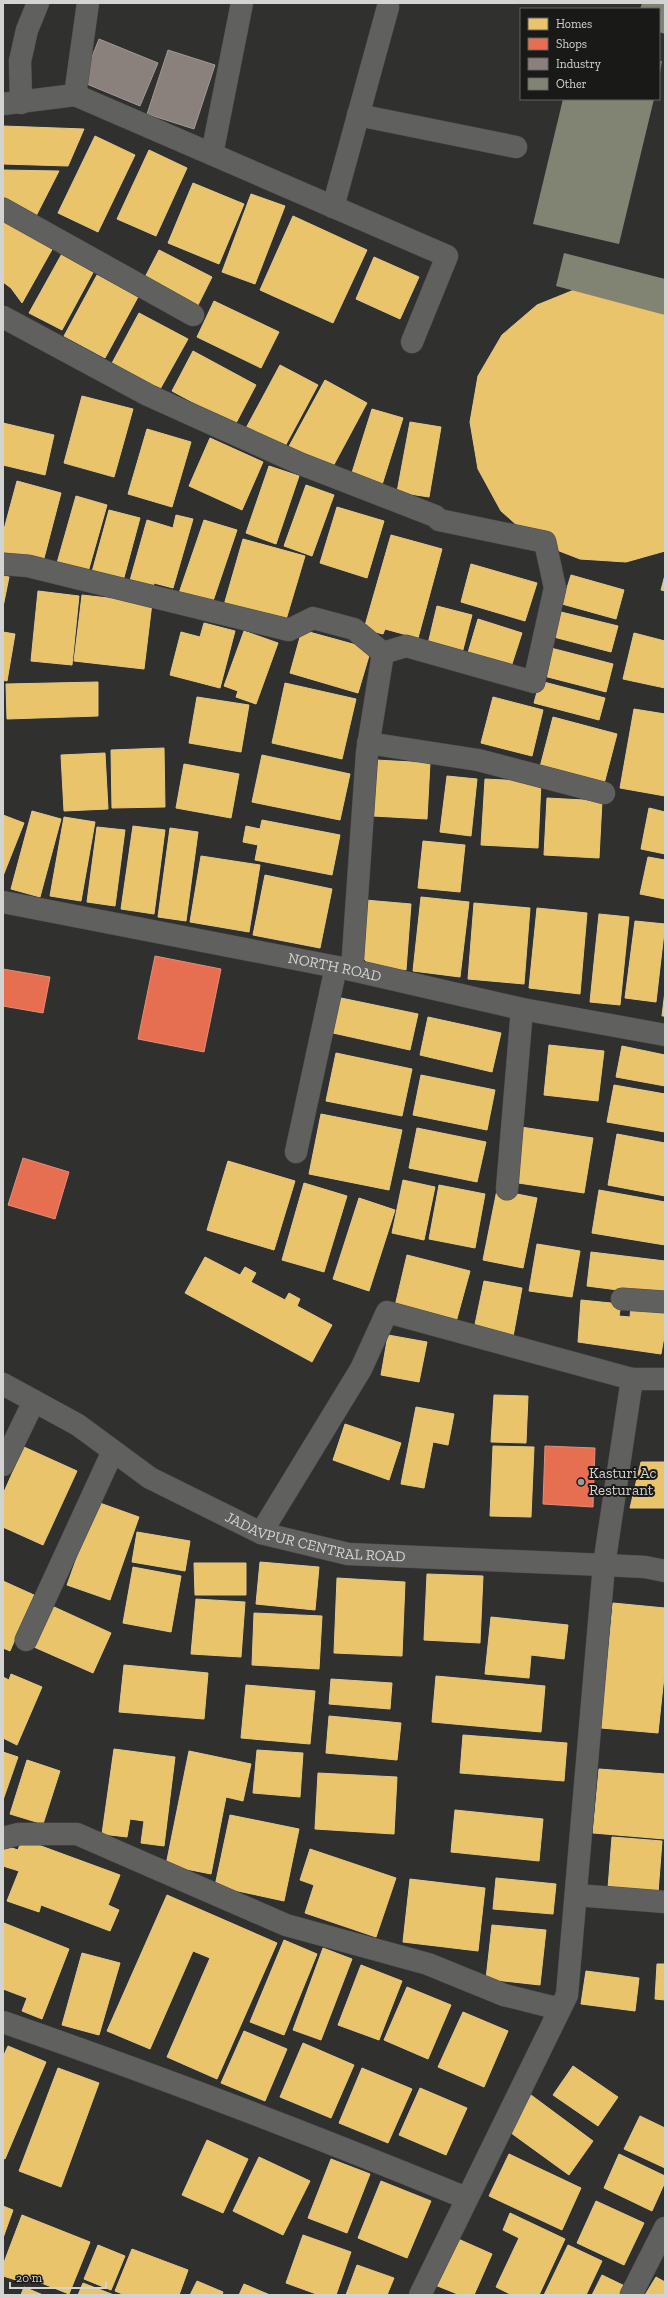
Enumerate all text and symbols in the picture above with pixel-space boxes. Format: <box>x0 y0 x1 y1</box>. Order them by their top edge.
legend <box>520 8 660 100</box>
text: Homes <box>556 17 592 31</box>
text: Shops <box>556 37 587 51</box>
text: Industry <box>556 57 602 71</box>
text: Other <box>556 77 587 91</box>
street label: NORTH ROAD <box>287 949 383 985</box>
place label: Kasturi Ac Resturant <box>589 1464 656 1499</box>
marker: Kasturi Ac Resturant <box>576 1477 586 1487</box>
street label: JADAVPUR CENTRAL ROAD <box>222 1508 406 1565</box>
scale bar <box>10 2264 106 2290</box>
text: 20 m <box>16 2271 43 2285</box>

